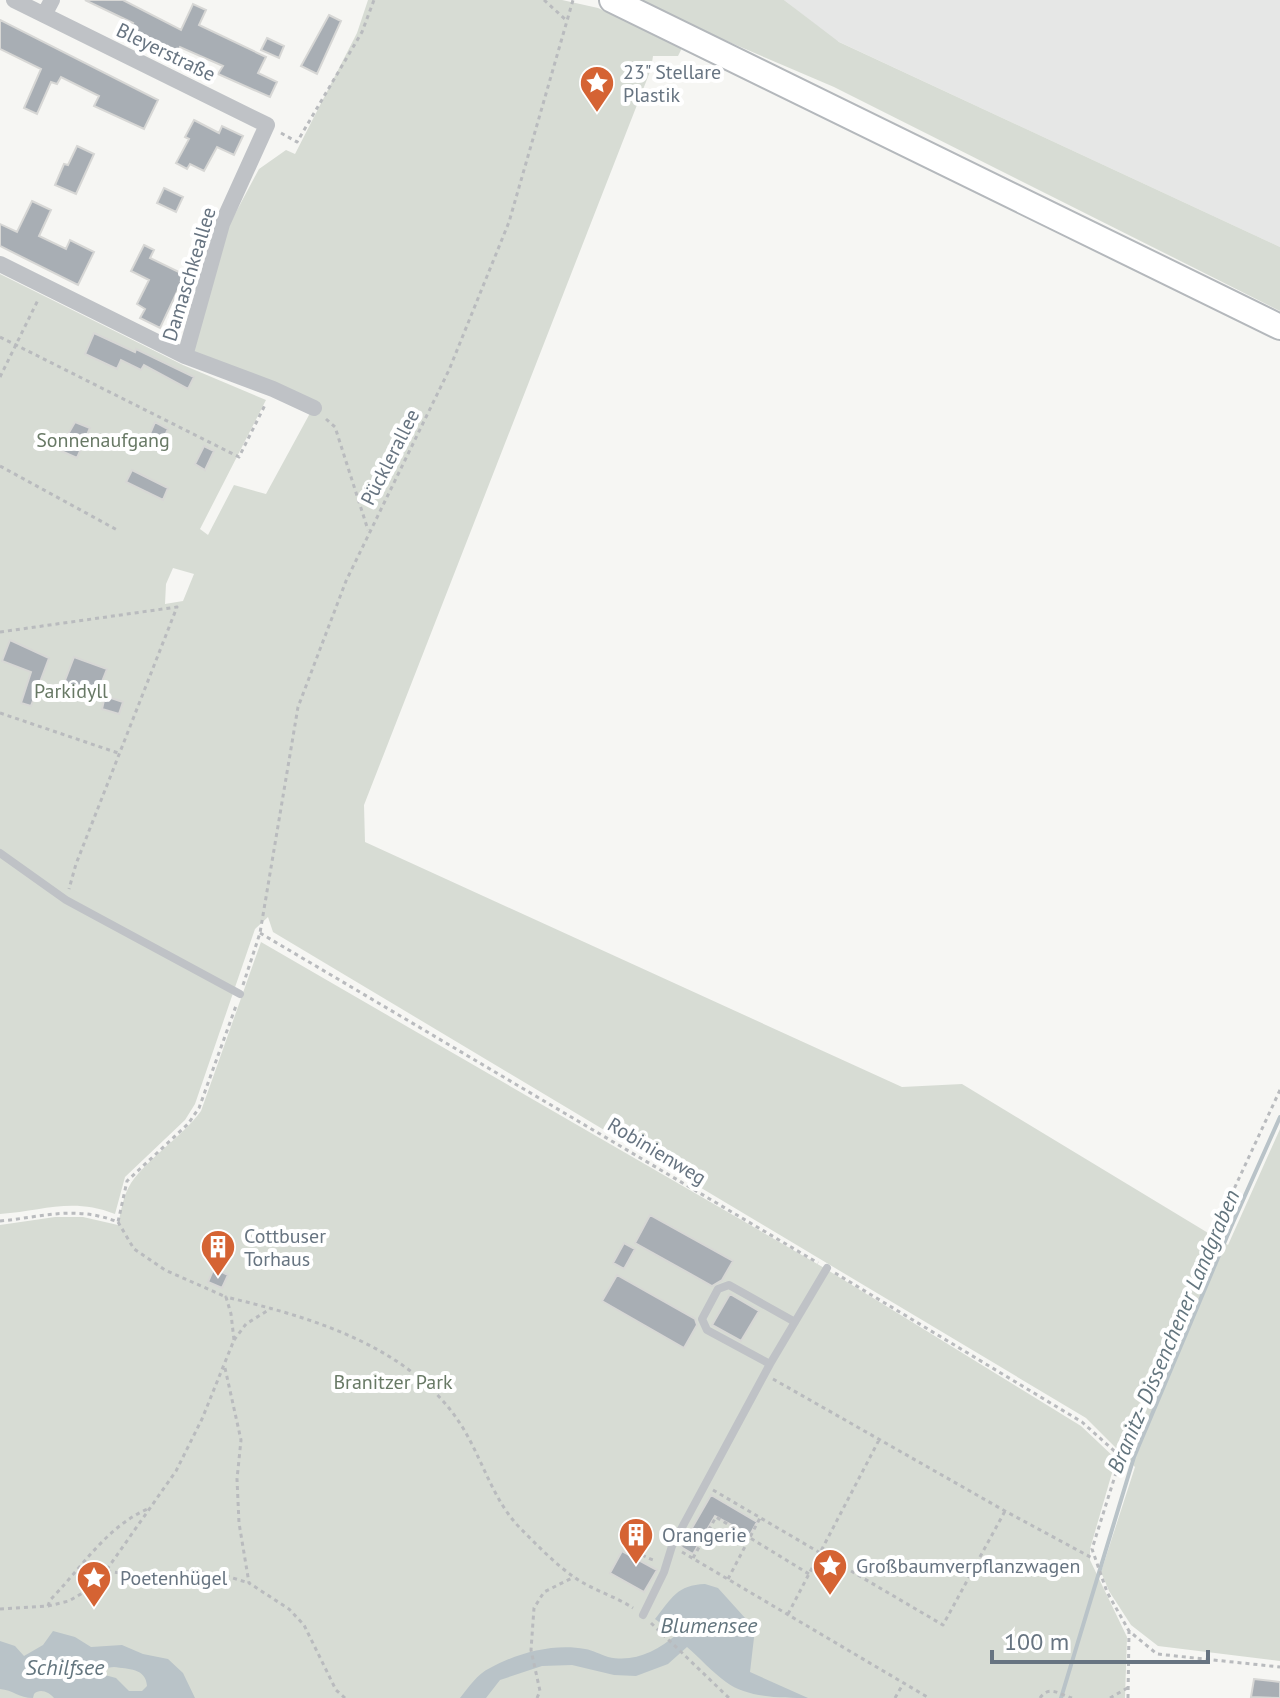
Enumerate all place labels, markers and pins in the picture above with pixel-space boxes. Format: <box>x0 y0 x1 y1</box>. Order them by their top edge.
place label: 23" Stellare Plastik <box>623 59 721 108</box>
place icon: 23" Stellare Plastik <box>578 64 616 114</box>
place label: Cottbuser Torhaus <box>244 1223 326 1272</box>
building icon: Cottbuser Torhaus <box>199 1228 237 1278</box>
building icon: Orangerie <box>617 1516 655 1566</box>
place label: Orangerie <box>662 1522 747 1548</box>
place icon: Großbaumverpflanzwagen <box>811 1547 849 1597</box>
place label: Großbaumverpflanzwagen <box>856 1553 1080 1579</box>
place icon: Poetenhügel <box>75 1559 113 1609</box>
place label: Poetenhügel <box>120 1565 228 1591</box>

